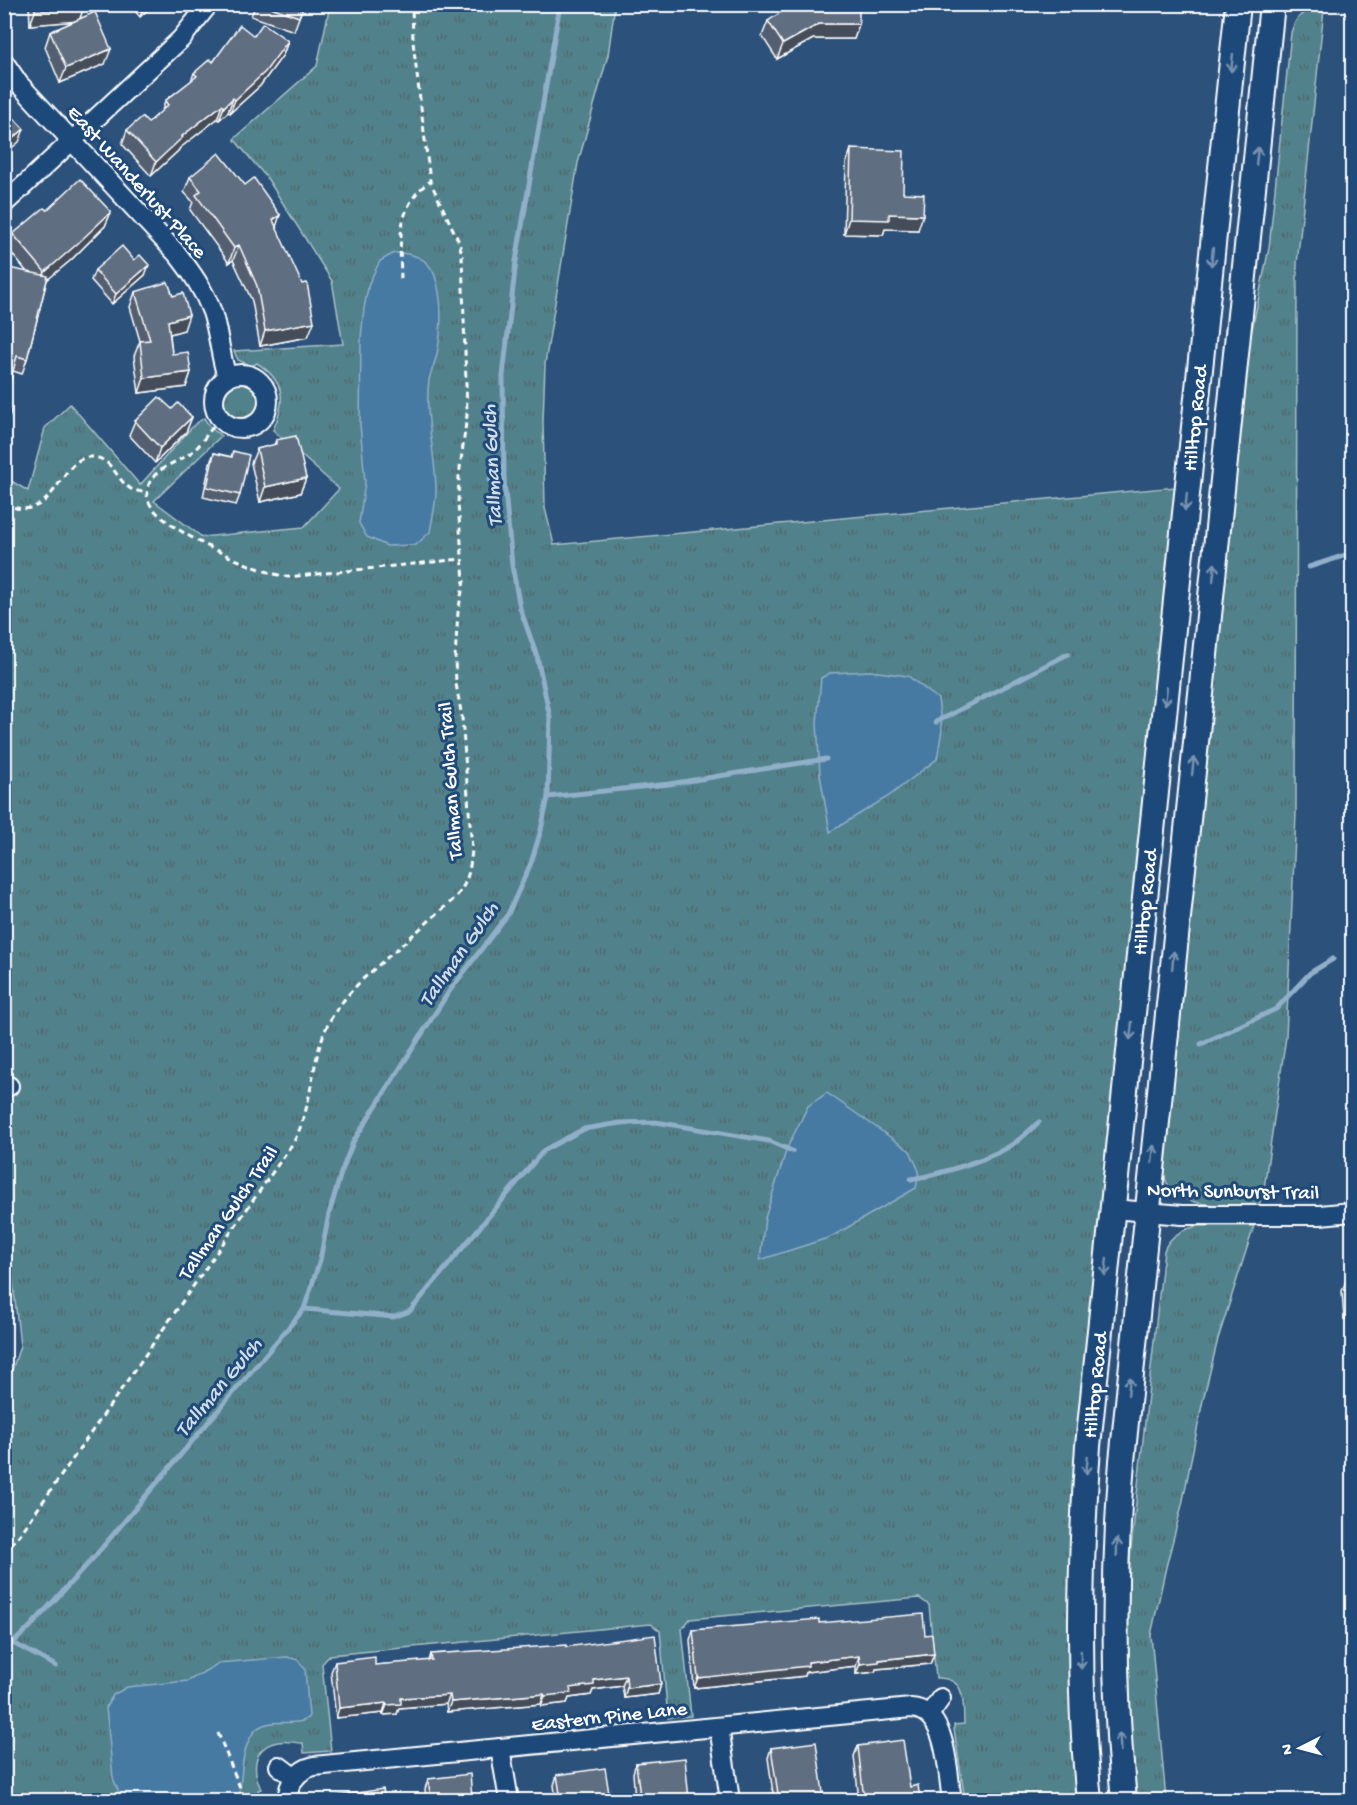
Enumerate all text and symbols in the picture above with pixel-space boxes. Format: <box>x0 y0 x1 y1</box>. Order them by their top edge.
one-way arrow <box>1226 52 1237 72</box>
street label: East Wanderlust Place <box>60 102 212 266</box>
one-way arrow <box>1252 146 1263 166</box>
one-way arrow <box>1206 246 1217 266</box>
street label: Hilltop Road <box>1179 362 1216 473</box>
water label: Tallman Gulch <box>478 404 510 527</box>
one-way arrow <box>1180 491 1191 511</box>
one-way arrow <box>1209 563 1220 583</box>
one-way arrow <box>1160 685 1171 705</box>
street label: Tallman Gulch Trail <box>435 701 471 861</box>
one-way arrow <box>1188 757 1199 777</box>
street label: Hilltop Road <box>1129 846 1166 957</box>
water label: Tallman Gulch <box>415 898 506 1013</box>
one-way arrow <box>1168 951 1179 971</box>
one-way arrow <box>1125 1020 1136 1040</box>
street label: Tallman Gulch Trail <box>174 1142 285 1287</box>
one-way arrow <box>1148 1145 1159 1165</box>
street label: North Sunburst Trail <box>1147 1179 1319 1208</box>
one-way arrow <box>1100 1257 1111 1277</box>
street label: Hilltop Road <box>1079 1329 1116 1440</box>
water label: Tallman Gulch <box>171 1333 269 1444</box>
one-way arrow <box>1124 1376 1135 1396</box>
one-way arrow <box>1081 1455 1092 1475</box>
one-way arrow <box>1111 1538 1122 1558</box>
one-way arrow <box>1075 1650 1087 1670</box>
street label: Eastern Pine Lane <box>530 1698 690 1739</box>
north arrow <box>1270 1718 1330 1778</box>
one-way arrow <box>1114 1733 1125 1753</box>
text: N <box>1279 1742 1299 1755</box>

